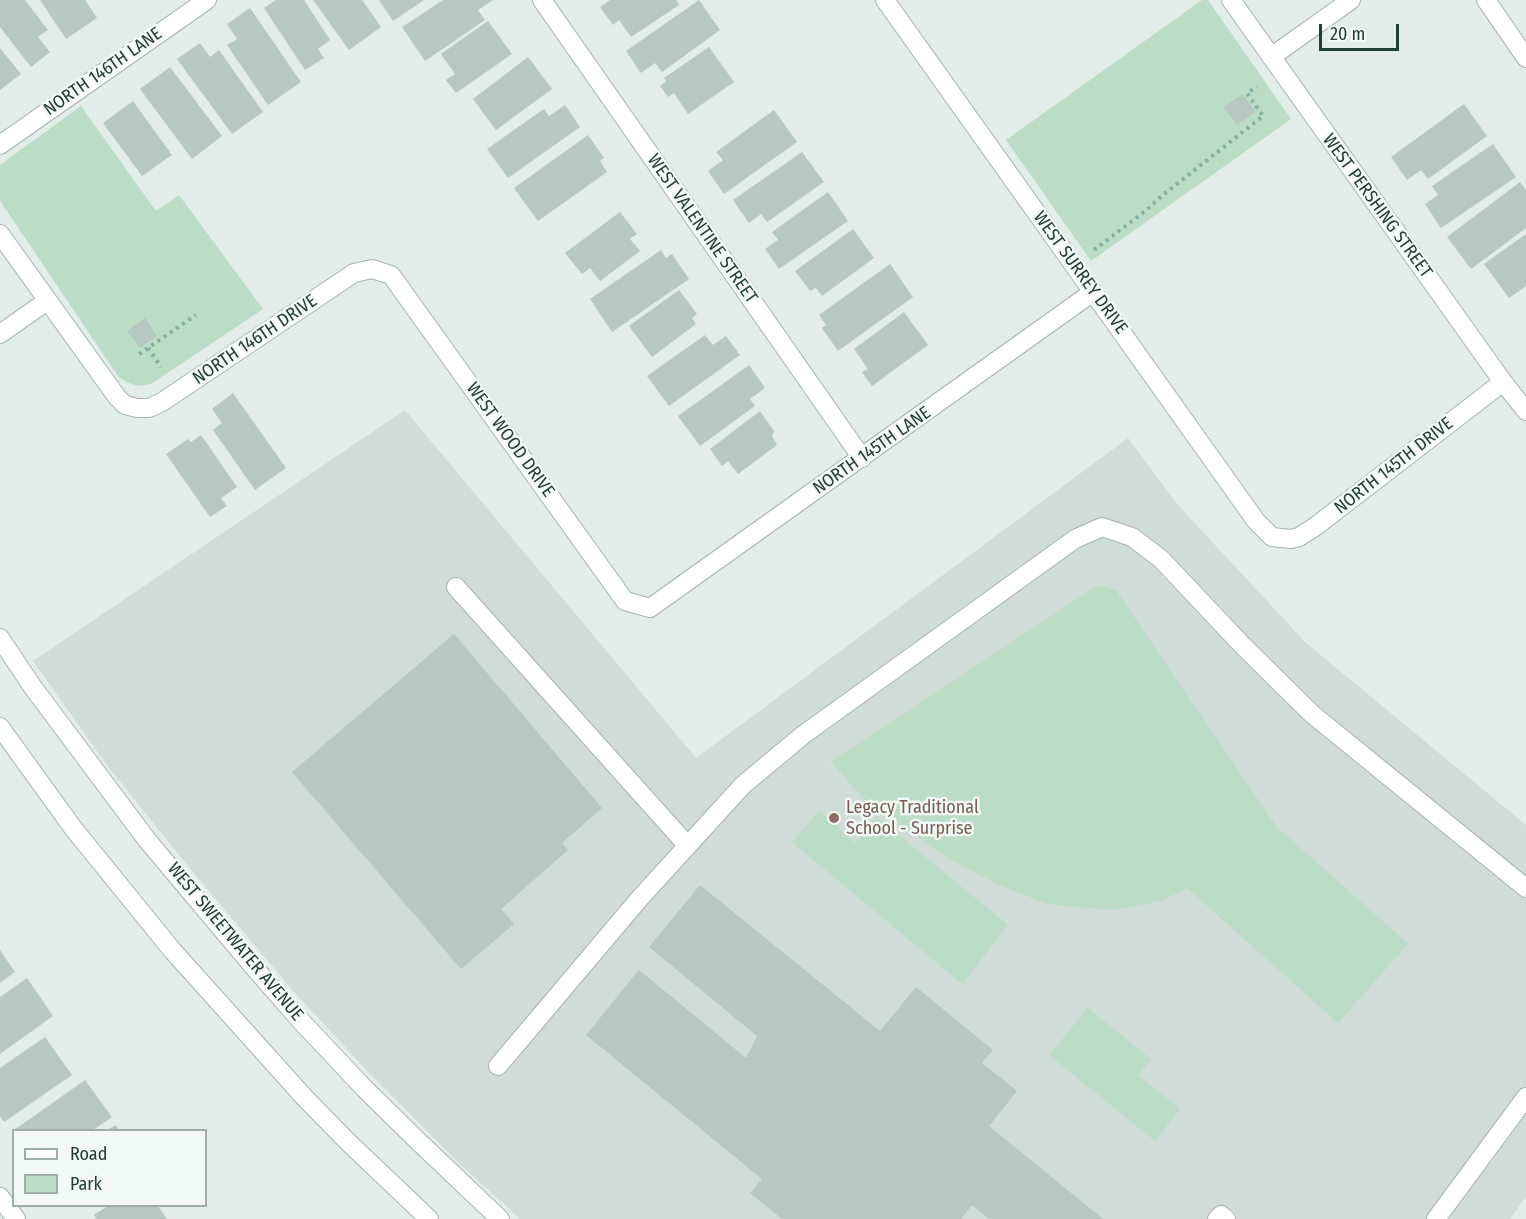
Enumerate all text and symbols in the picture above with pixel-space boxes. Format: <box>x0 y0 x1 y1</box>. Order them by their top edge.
scale bar <box>1322 12 1402 50</box>
street label: NORTH 146TH LANE <box>40 23 166 121</box>
text: 20 m <box>1330 23 1365 45</box>
street label: WEST PERSHING STREET <box>1318 130 1436 282</box>
street label: WEST VALENTINE STREET <box>642 150 762 308</box>
street label: WEST SURREY DRIVE <box>1028 208 1132 338</box>
street label: NORTH 146TH DRIVE <box>189 291 321 389</box>
street label: WEST WOOD DRIVE <box>461 379 559 501</box>
street label: NORTH 145TH LANE <box>809 402 935 500</box>
street label: NORTH 145TH DRIVE <box>1330 413 1458 519</box>
place label: Legacy Traditional School - Surprise <box>846 797 979 840</box>
marker: Legacy Traditional School - Surprise <box>827 811 841 825</box>
street label: WEST SWEETWATER AVENUE <box>162 858 308 1026</box>
legend <box>12 1129 207 1207</box>
text: Road <box>70 1143 107 1165</box>
text: Park <box>70 1173 102 1195</box>

